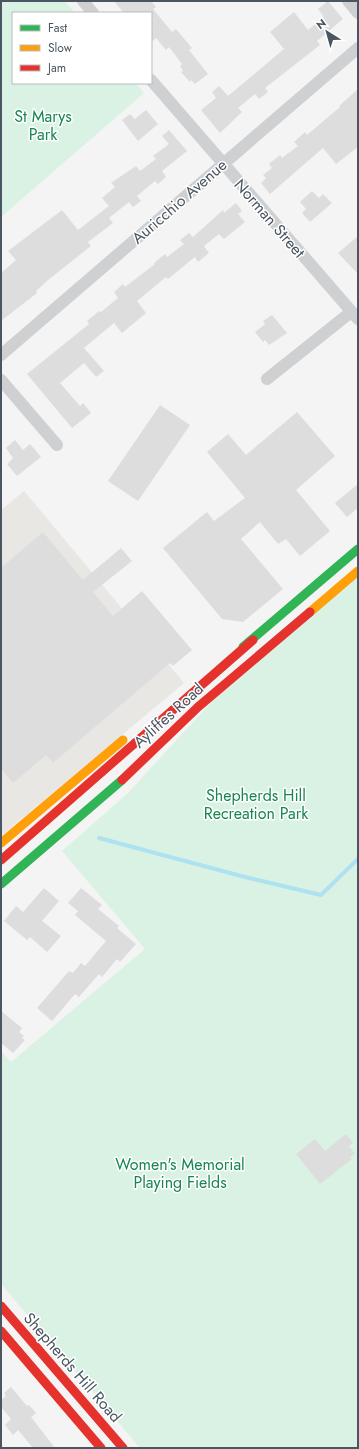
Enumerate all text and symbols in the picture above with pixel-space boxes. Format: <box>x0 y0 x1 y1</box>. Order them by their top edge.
legend <box>12 12 152 84</box>
north arrow <box>307 12 347 52</box>
text: N <box>313 15 329 33</box>
text: Fast <box>48 19 67 37</box>
text: Slow <box>48 39 73 57</box>
text: Jam <box>46 59 66 77</box>
park label: St Marys Park <box>14 105 72 146</box>
street label: Auricchio Avenue <box>127 153 232 249</box>
street label: Norman Street <box>229 174 311 263</box>
street label: Ayliffes Road <box>128 677 209 753</box>
park label: Shepherds Hill Recreation Park <box>204 784 309 825</box>
park label: Women's Memorial Playing Fields <box>115 1153 245 1194</box>
street label: Shepherds Hill Road <box>18 1307 127 1427</box>

